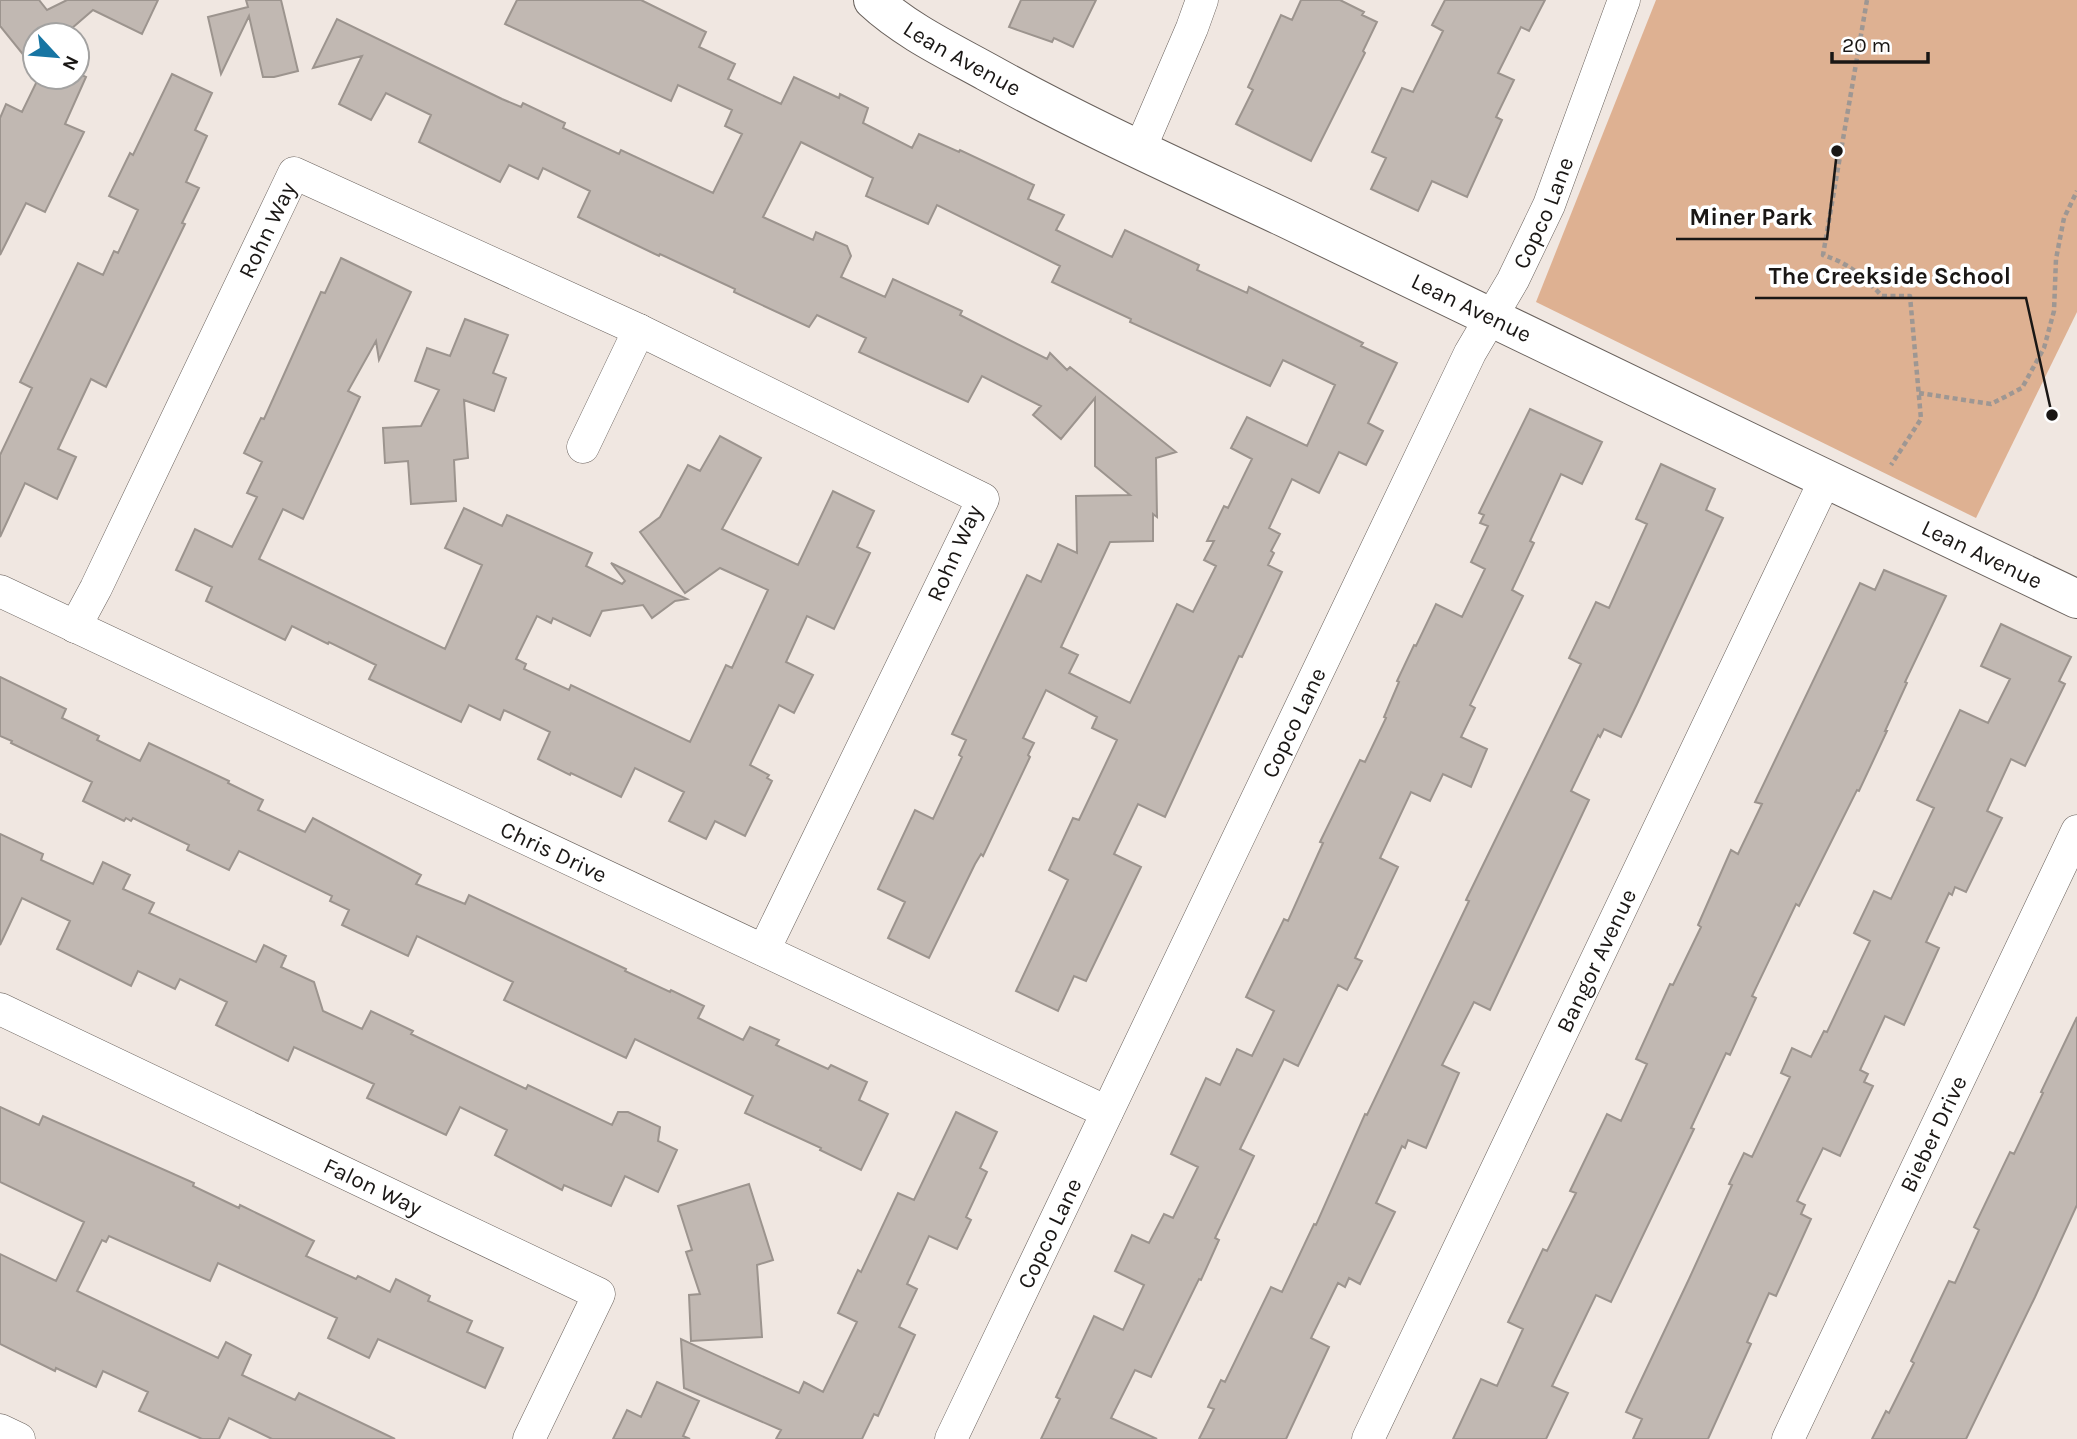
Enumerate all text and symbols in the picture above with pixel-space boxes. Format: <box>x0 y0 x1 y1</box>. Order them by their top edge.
street label: Lean Avenue <box>898 15 1026 102</box>
north arrow <box>21 21 91 91</box>
scale bar <box>1832 21 1928 65</box>
text: 20 m <box>1842 33 1891 57</box>
text: N <box>58 52 83 74</box>
street label: Copco Lane <box>1507 154 1579 273</box>
street label: Rohn Way <box>233 178 302 283</box>
callout: Miner Park <box>1676 194 1827 239</box>
text: Miner Park <box>1689 203 1813 231</box>
callout: The Creekside School <box>1755 253 2026 298</box>
text: The Creekside School <box>1769 262 2011 290</box>
street label: Lean Avenue <box>1407 267 1536 348</box>
street label: Rohn Way <box>921 500 988 606</box>
street label: Lean Avenue <box>1917 514 2047 595</box>
street label: Copco Lane <box>1256 663 1332 782</box>
street label: Chris Drive <box>496 815 611 889</box>
street label: Bangor Avenue <box>1551 885 1642 1037</box>
street label: Bieber Drive <box>1894 1071 1973 1197</box>
street label: Falon Way <box>319 1152 427 1222</box>
street label: Copco Lane <box>1012 1174 1088 1293</box>

